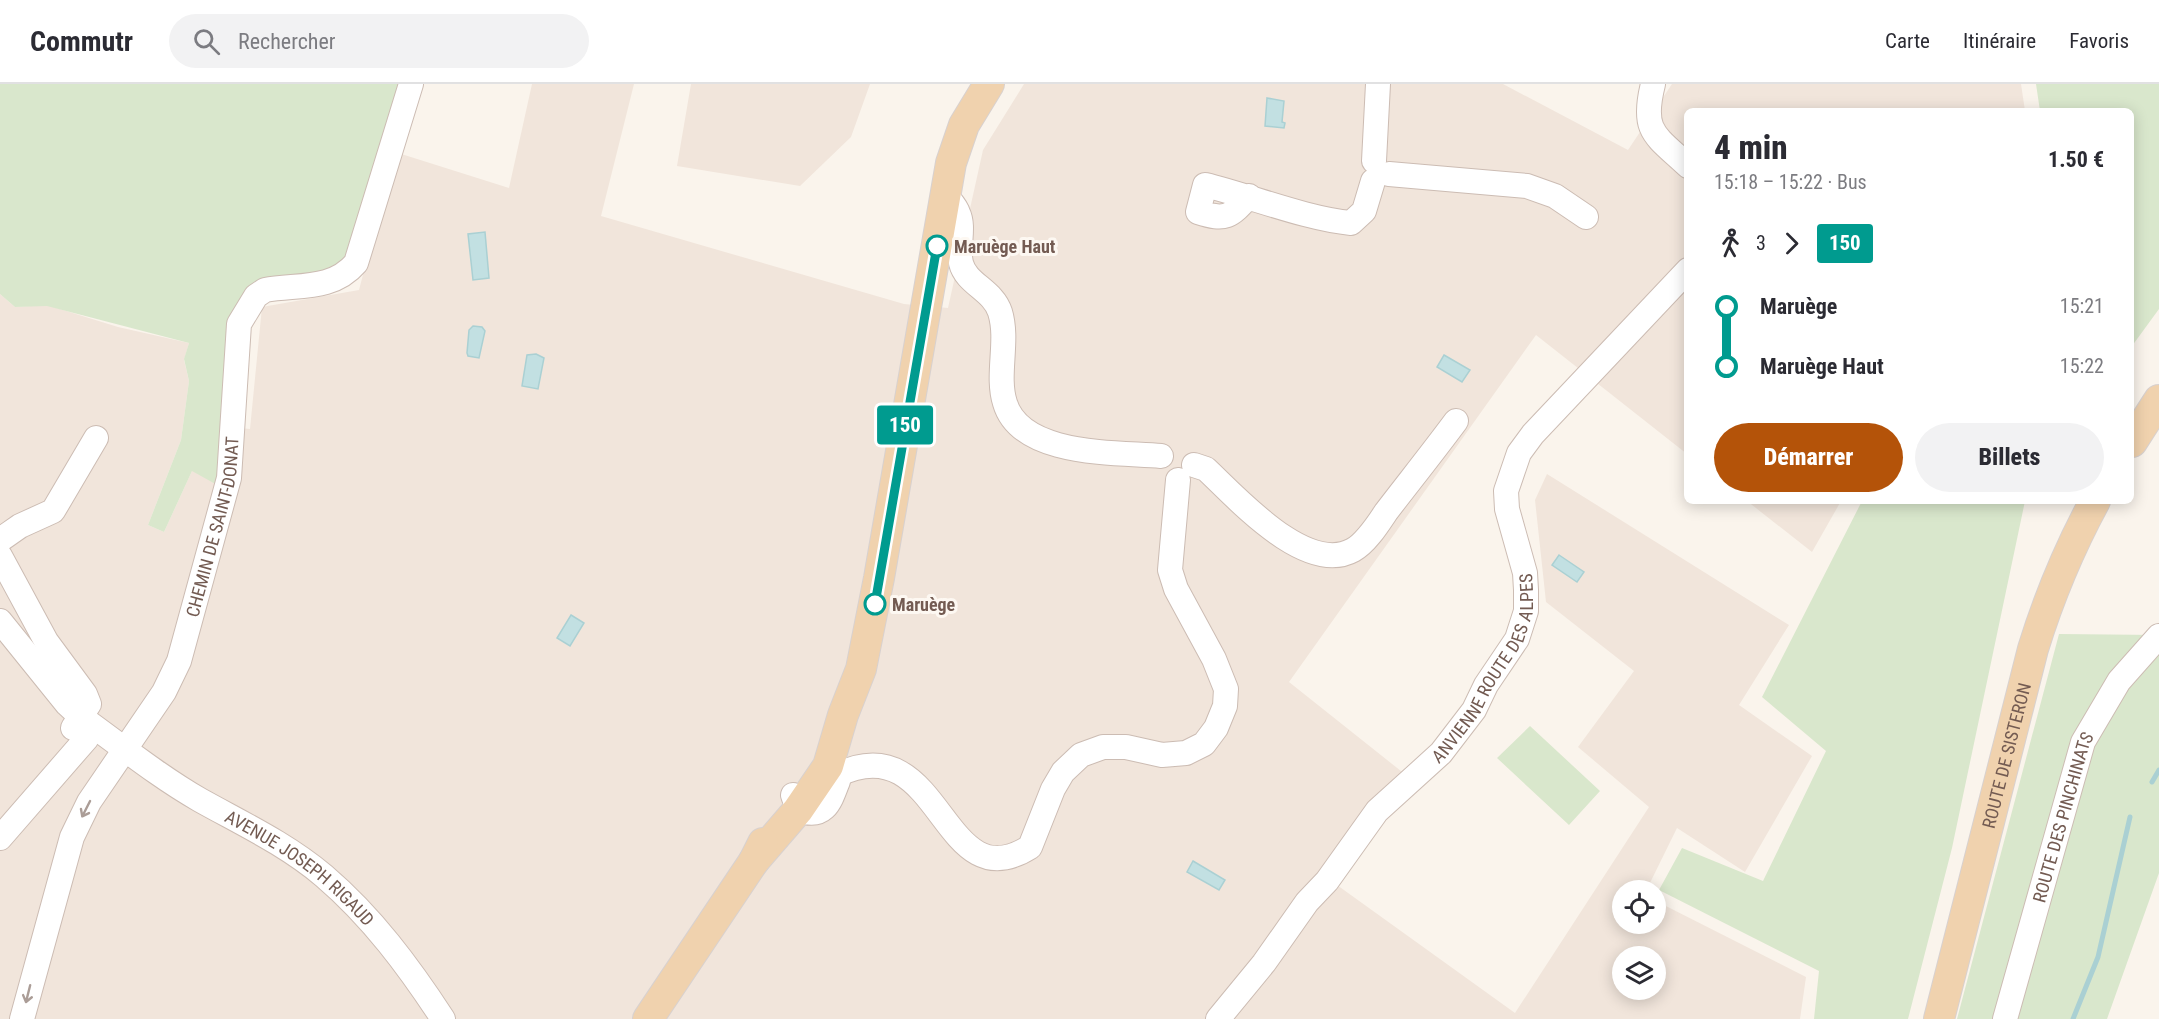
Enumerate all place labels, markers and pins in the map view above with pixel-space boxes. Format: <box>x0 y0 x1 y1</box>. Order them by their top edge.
marker: Maruège Haut <box>926 235 948 257</box>
place label: Maruège Haut <box>954 236 1056 257</box>
marker: Maruège <box>864 593 886 615</box>
place label: Maruège <box>892 594 956 615</box>

